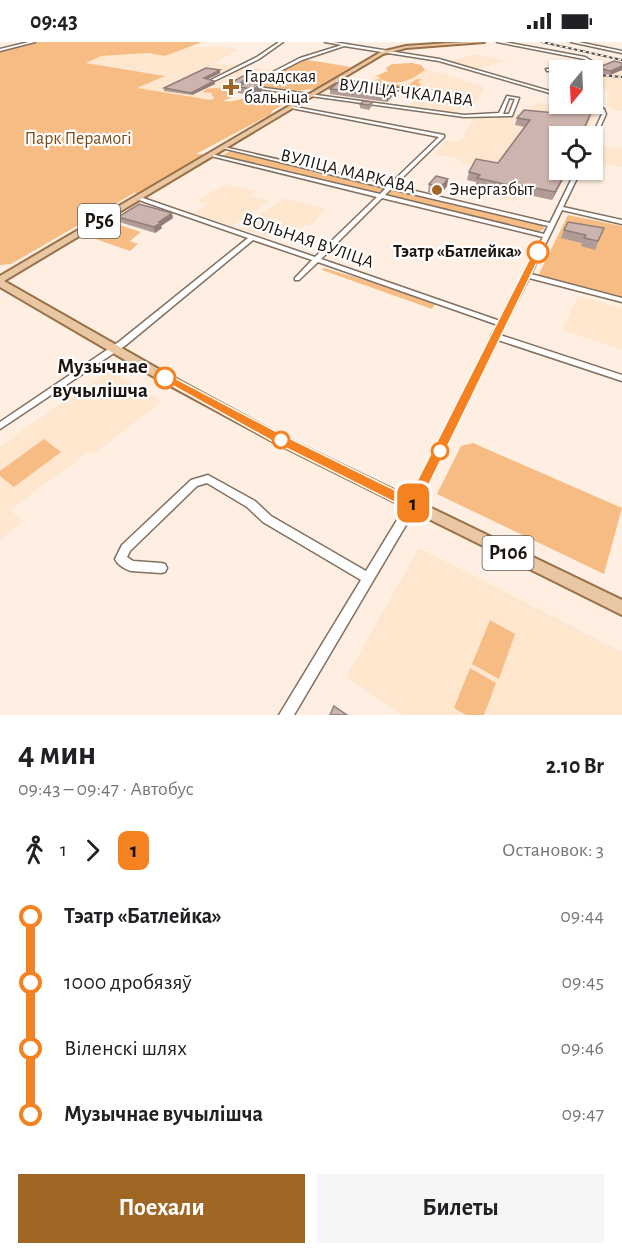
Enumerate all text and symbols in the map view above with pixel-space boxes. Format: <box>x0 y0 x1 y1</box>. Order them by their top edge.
text: 09:43 <box>30 10 78 32</box>
north arrow <box>549 60 603 114</box>
map controls <box>549 60 603 180</box>
place label: Гарадская бальніца <box>244 68 316 107</box>
street label: ВУЛІЦА ЧКАЛАВА <box>338 76 475 110</box>
marker: Гарадская бальніца <box>222 78 240 96</box>
button: locate <box>549 126 603 180</box>
park label: Парк Перамогі <box>24 130 132 148</box>
street label: ВУЛІЦА МАРКАВА <box>279 147 418 198</box>
place label: Энергазбыт <box>449 180 535 199</box>
marker: Энергазбыт <box>430 183 444 197</box>
road number: Р56 <box>78 204 120 238</box>
street label: ВОЛЬНАЯ ВУЛІЦА <box>240 210 376 272</box>
marker: Тэатр «Батлейка» <box>527 241 549 263</box>
place label: Тэатр «Батлейка» <box>393 243 522 261</box>
place label: Музычнае вучылішча <box>52 356 148 401</box>
marker: Музычнае вучылішча <box>154 367 176 389</box>
unlabelled marker <box>272 431 290 449</box>
unlabelled marker <box>431 442 449 460</box>
line badge: 1 <box>394 484 432 522</box>
text: 1 <box>409 493 417 514</box>
road number: Р106 <box>482 536 534 570</box>
text: 4 мин <box>18 738 96 771</box>
text: 2.10 Br <box>546 755 604 777</box>
text: 09:43 – 09:47 · Автобус <box>18 779 194 799</box>
icon: walk <box>18 834 51 867</box>
icon: forward <box>76 834 109 867</box>
text: 1 <box>60 840 67 860</box>
text: 1 <box>130 840 137 861</box>
text: Остановок: 3 <box>502 840 604 860</box>
text: Тэатр «Батлейка» <box>64 905 222 927</box>
text: 09:44 <box>560 906 604 926</box>
text: 1000 дробязяў <box>64 971 192 993</box>
text: 09:45 <box>561 972 604 992</box>
text: Віленскі шлях <box>64 1037 187 1059</box>
text: 09:46 <box>560 1038 604 1058</box>
text: Музычнае вучылішча <box>64 1103 263 1125</box>
text: 09:47 <box>562 1104 604 1124</box>
button: Поехали <box>18 1174 305 1243</box>
button: Билеты <box>317 1174 604 1243</box>

